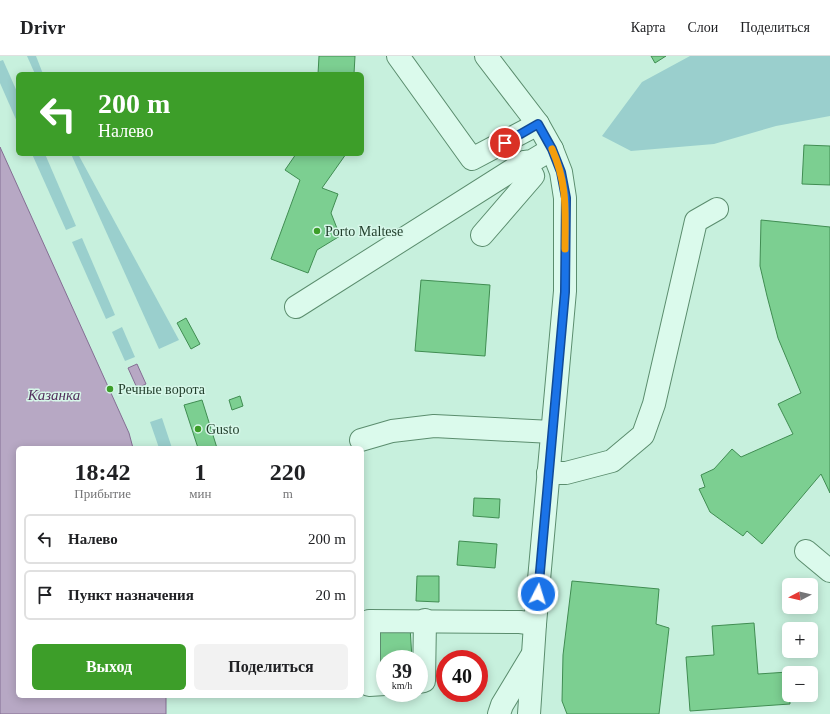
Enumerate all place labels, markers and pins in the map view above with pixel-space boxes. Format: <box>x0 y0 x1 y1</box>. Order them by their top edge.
pin <box>488 126 522 160</box>
place label: Porto Maltese <box>325 224 403 239</box>
marker: Porto Maltese <box>312 226 322 236</box>
place label: Речные ворота <box>118 382 206 397</box>
marker: Речные ворота <box>105 384 115 394</box>
place label: Gusto <box>206 422 239 437</box>
marker: Gusto <box>193 424 203 434</box>

